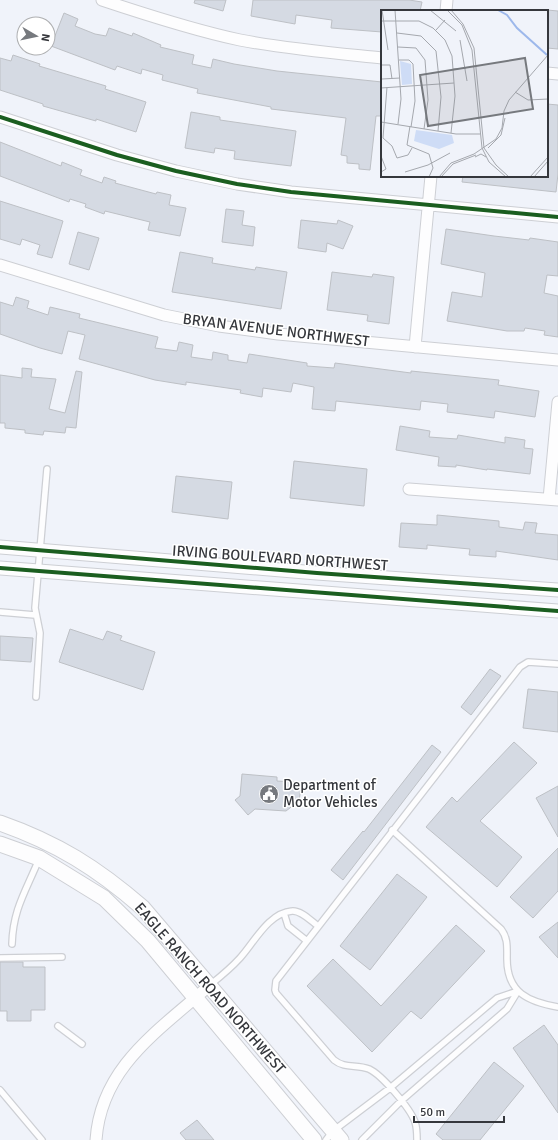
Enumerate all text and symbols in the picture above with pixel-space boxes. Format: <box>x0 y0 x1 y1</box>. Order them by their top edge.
inset map <box>381 10 548 177</box>
north arrow <box>16 16 56 56</box>
text: N <box>38 33 52 42</box>
street label: BRYAN AVENUE NORTHWEST <box>182 310 371 350</box>
street label: IRVING BOULEVARD NORTHWEST <box>171 541 389 575</box>
place label: Department of Motor Vehicles <box>283 776 378 811</box>
public building icon: Department of Motor Vehicles <box>258 783 280 805</box>
street label: EAGLE RANCH ROAD NORTHWEST <box>131 899 290 1078</box>
scale bar <box>414 1098 504 1124</box>
text: 50 m <box>420 1105 445 1120</box>

